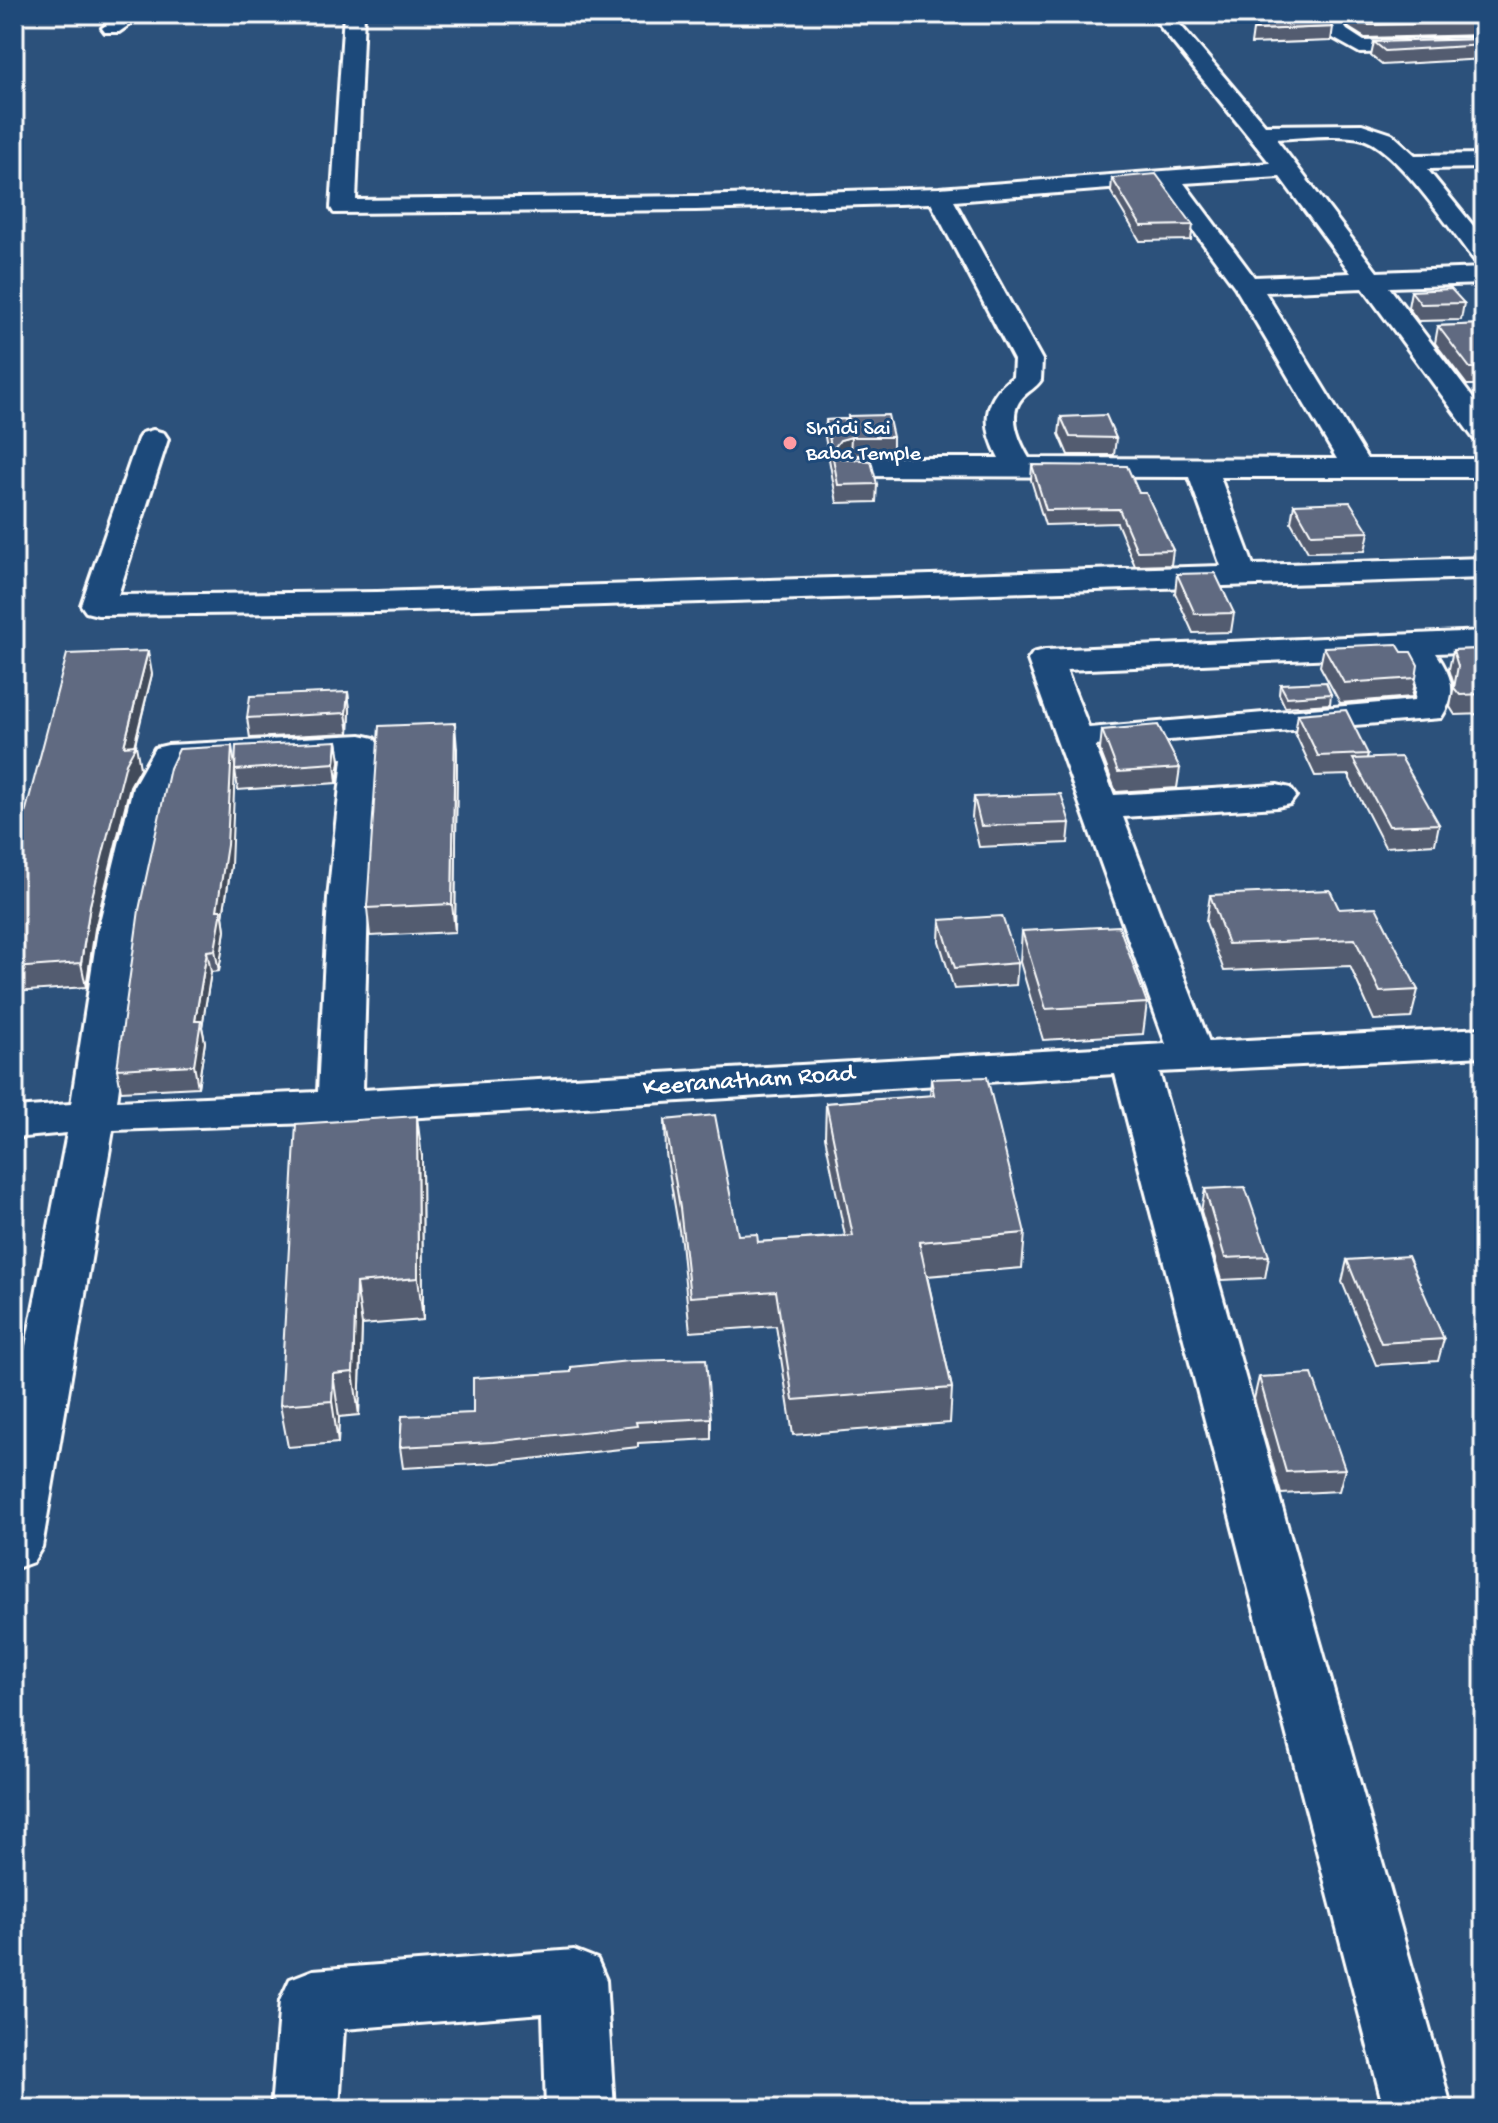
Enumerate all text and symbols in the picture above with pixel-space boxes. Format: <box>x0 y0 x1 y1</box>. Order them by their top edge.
place label: Shridi Sai Baba Temple <box>805 417 922 468</box>
marker: Shridi Sai Baba Temple <box>781 434 799 452</box>
street label: Keeranatham Road <box>642 1059 858 1105</box>

